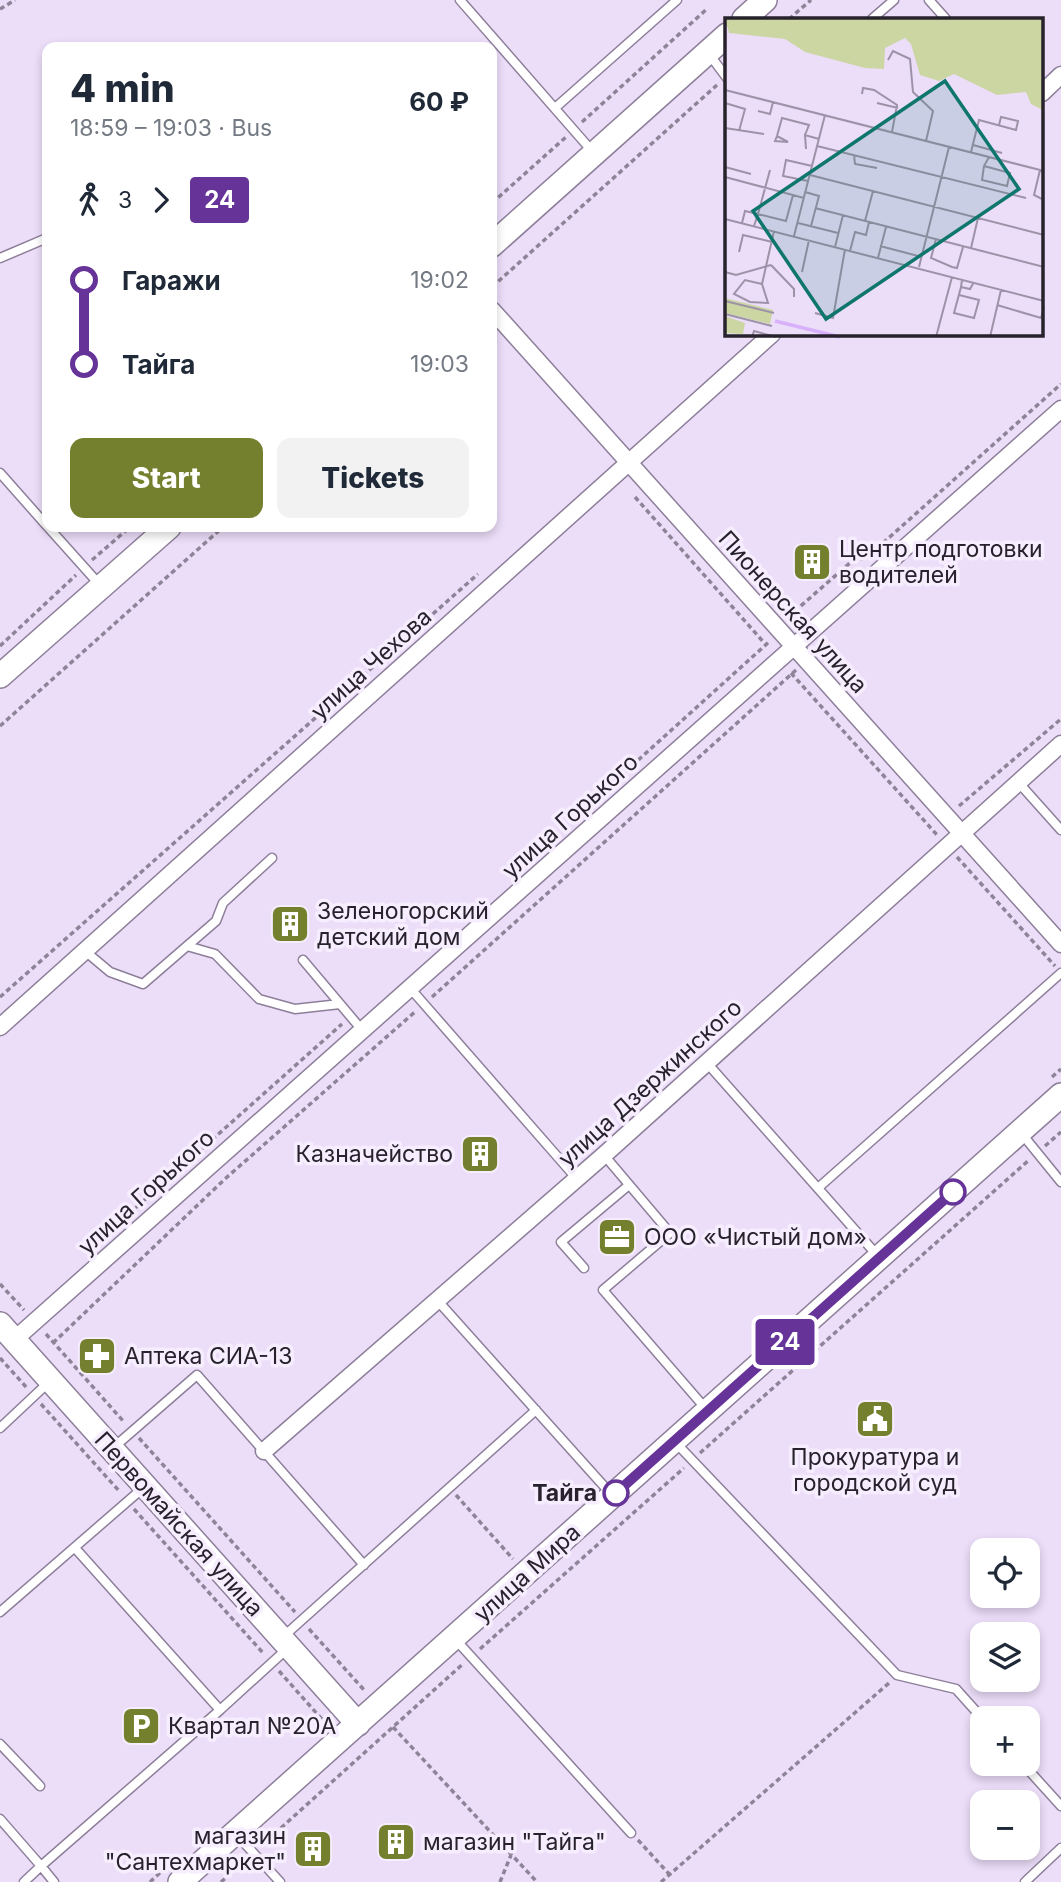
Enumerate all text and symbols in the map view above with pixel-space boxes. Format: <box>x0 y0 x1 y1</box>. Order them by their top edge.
inset map <box>725 18 1044 336</box>
text: 4 min <box>70 65 175 111</box>
text: 60 ₽ <box>409 86 469 117</box>
text: 18:59 – 19:03 · Bus <box>70 114 272 142</box>
icon: walk <box>70 181 108 219</box>
icon: forward <box>142 181 180 219</box>
text: 24 <box>204 185 235 214</box>
text: 3 <box>118 186 132 214</box>
text: Гаражи <box>122 265 221 296</box>
text: 19:02 <box>410 266 469 294</box>
text: Тайга <box>122 349 195 380</box>
text: 19:03 <box>410 350 469 378</box>
button: Start <box>70 438 263 518</box>
button: Tickets <box>277 438 469 518</box>
street label: Пионерская улица <box>713 525 873 699</box>
place label: Центр подготовки водителей <box>839 535 1043 589</box>
building icon: Центр подготовки водителей <box>791 541 833 583</box>
street label: улица Чехова <box>305 603 437 725</box>
street label: улица Горького <box>496 748 644 884</box>
place label: Зеленогорский детский дом <box>317 897 489 951</box>
building icon: Зеленогорский детский дом <box>269 903 311 945</box>
street label: улица Дзержинского <box>553 993 747 1173</box>
street label: улица Горького <box>72 1124 220 1260</box>
building icon: Казначейство <box>459 1133 501 1175</box>
place label: Казначейство <box>295 1140 453 1168</box>
unlabelled marker <box>940 1179 966 1205</box>
office icon: ООО «Чистый дом» <box>596 1216 638 1258</box>
place label: ООО «Чистый дом» <box>644 1223 867 1251</box>
line badge: 24 <box>754 1319 816 1365</box>
text: 24 <box>770 1327 800 1356</box>
pharmacy icon: Аптека СИА-13 <box>76 1335 118 1377</box>
place label: Аптека СИА-13 <box>124 1342 292 1370</box>
public building icon: Прокуратура и городской суд <box>854 1398 896 1440</box>
street label: Первомайская улица <box>89 1426 269 1622</box>
place label: Прокуратура и городской суд <box>791 1443 959 1497</box>
place label: Тайга <box>532 1479 597 1507</box>
marker: Тайга <box>603 1480 629 1506</box>
street label: улица Мира <box>468 1518 586 1628</box>
map controls <box>970 1538 1040 1860</box>
button: locate <box>970 1538 1040 1608</box>
button: layers <box>970 1622 1040 1692</box>
parking icon: Квартал №20А <box>120 1705 162 1747</box>
button: + <box>970 1706 1040 1776</box>
place label: Квартал №20А <box>168 1712 336 1740</box>
button: − <box>970 1790 1040 1860</box>
building icon: магазин "Тайга" <box>375 1821 417 1863</box>
place label: магазин "Сантехмаркет" <box>105 1822 286 1876</box>
building icon: магазин "Сантехмаркет" <box>292 1828 334 1870</box>
place label: магазин "Тайга" <box>423 1828 606 1856</box>

